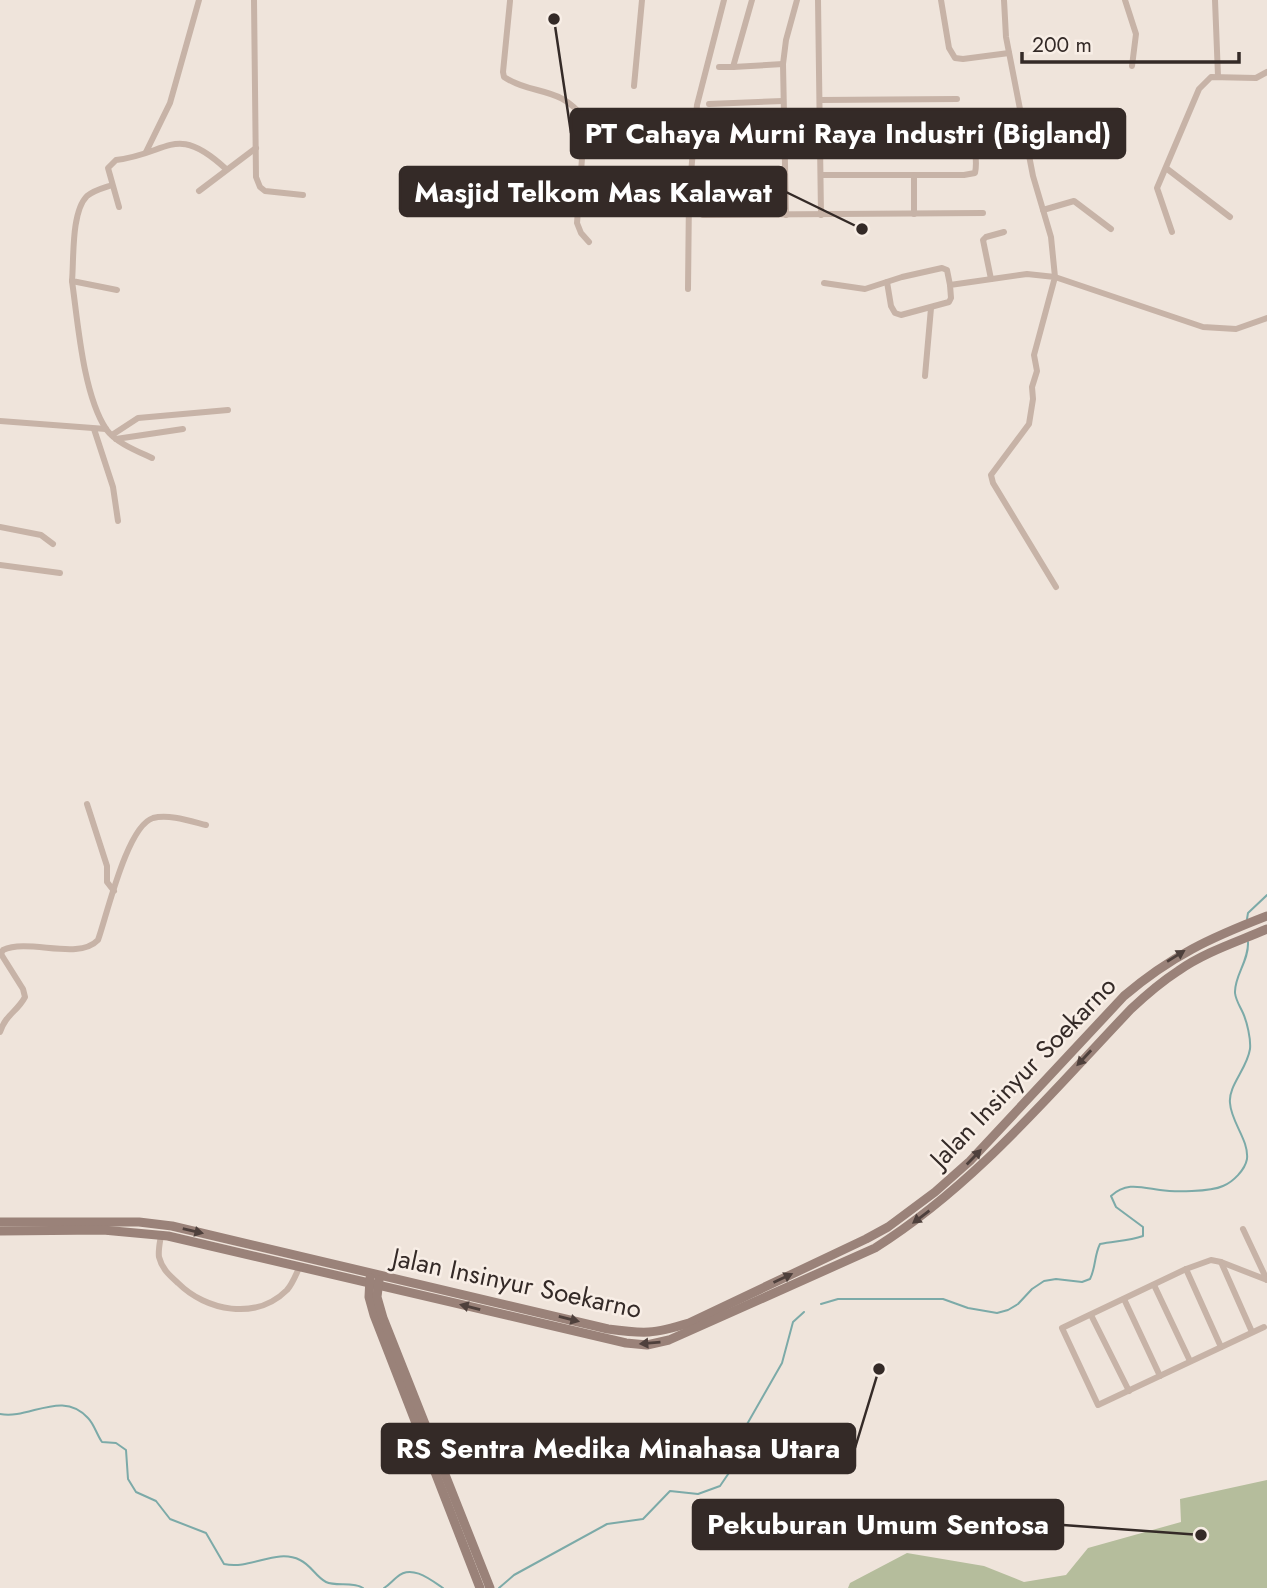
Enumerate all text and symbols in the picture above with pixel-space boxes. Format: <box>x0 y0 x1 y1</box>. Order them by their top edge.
scale bar <box>1022 21 1239 65</box>
text: 200 m <box>1032 30 1092 60</box>
callout: PT Cahaya Murni Raya Industri (Bigland) <box>571 109 1125 158</box>
text: PT Cahaya Murni Raya Industri (Bigland) <box>585 113 1111 154</box>
callout: Masjid Telkom Mas Kalawat <box>400 167 786 216</box>
text: Masjid Telkom Mas Kalawat <box>414 172 772 213</box>
one-way arrow <box>1167 950 1186 963</box>
street label: Jalan Insinyur Soekarno <box>919 968 1125 1179</box>
one-way arrow <box>1076 1049 1092 1067</box>
one-way arrow <box>966 1148 982 1166</box>
one-way arrow <box>913 1209 931 1224</box>
one-way arrow <box>182 1226 204 1237</box>
street label: Jalan Insinyur Soekarno <box>386 1237 645 1328</box>
one-way arrow <box>773 1272 794 1283</box>
one-way arrow <box>459 1301 481 1312</box>
one-way arrow <box>558 1314 580 1325</box>
one-way arrow <box>639 1338 661 1349</box>
callout: RS Sentra Medika Minahasa Utara <box>382 1424 855 1473</box>
text: RS Sentra Medika Minahasa Utara <box>396 1428 840 1469</box>
callout: Pekuburan Umum Sentosa <box>693 1500 1063 1549</box>
text: Pekuburan Umum Sentosa <box>707 1504 1049 1545</box>

